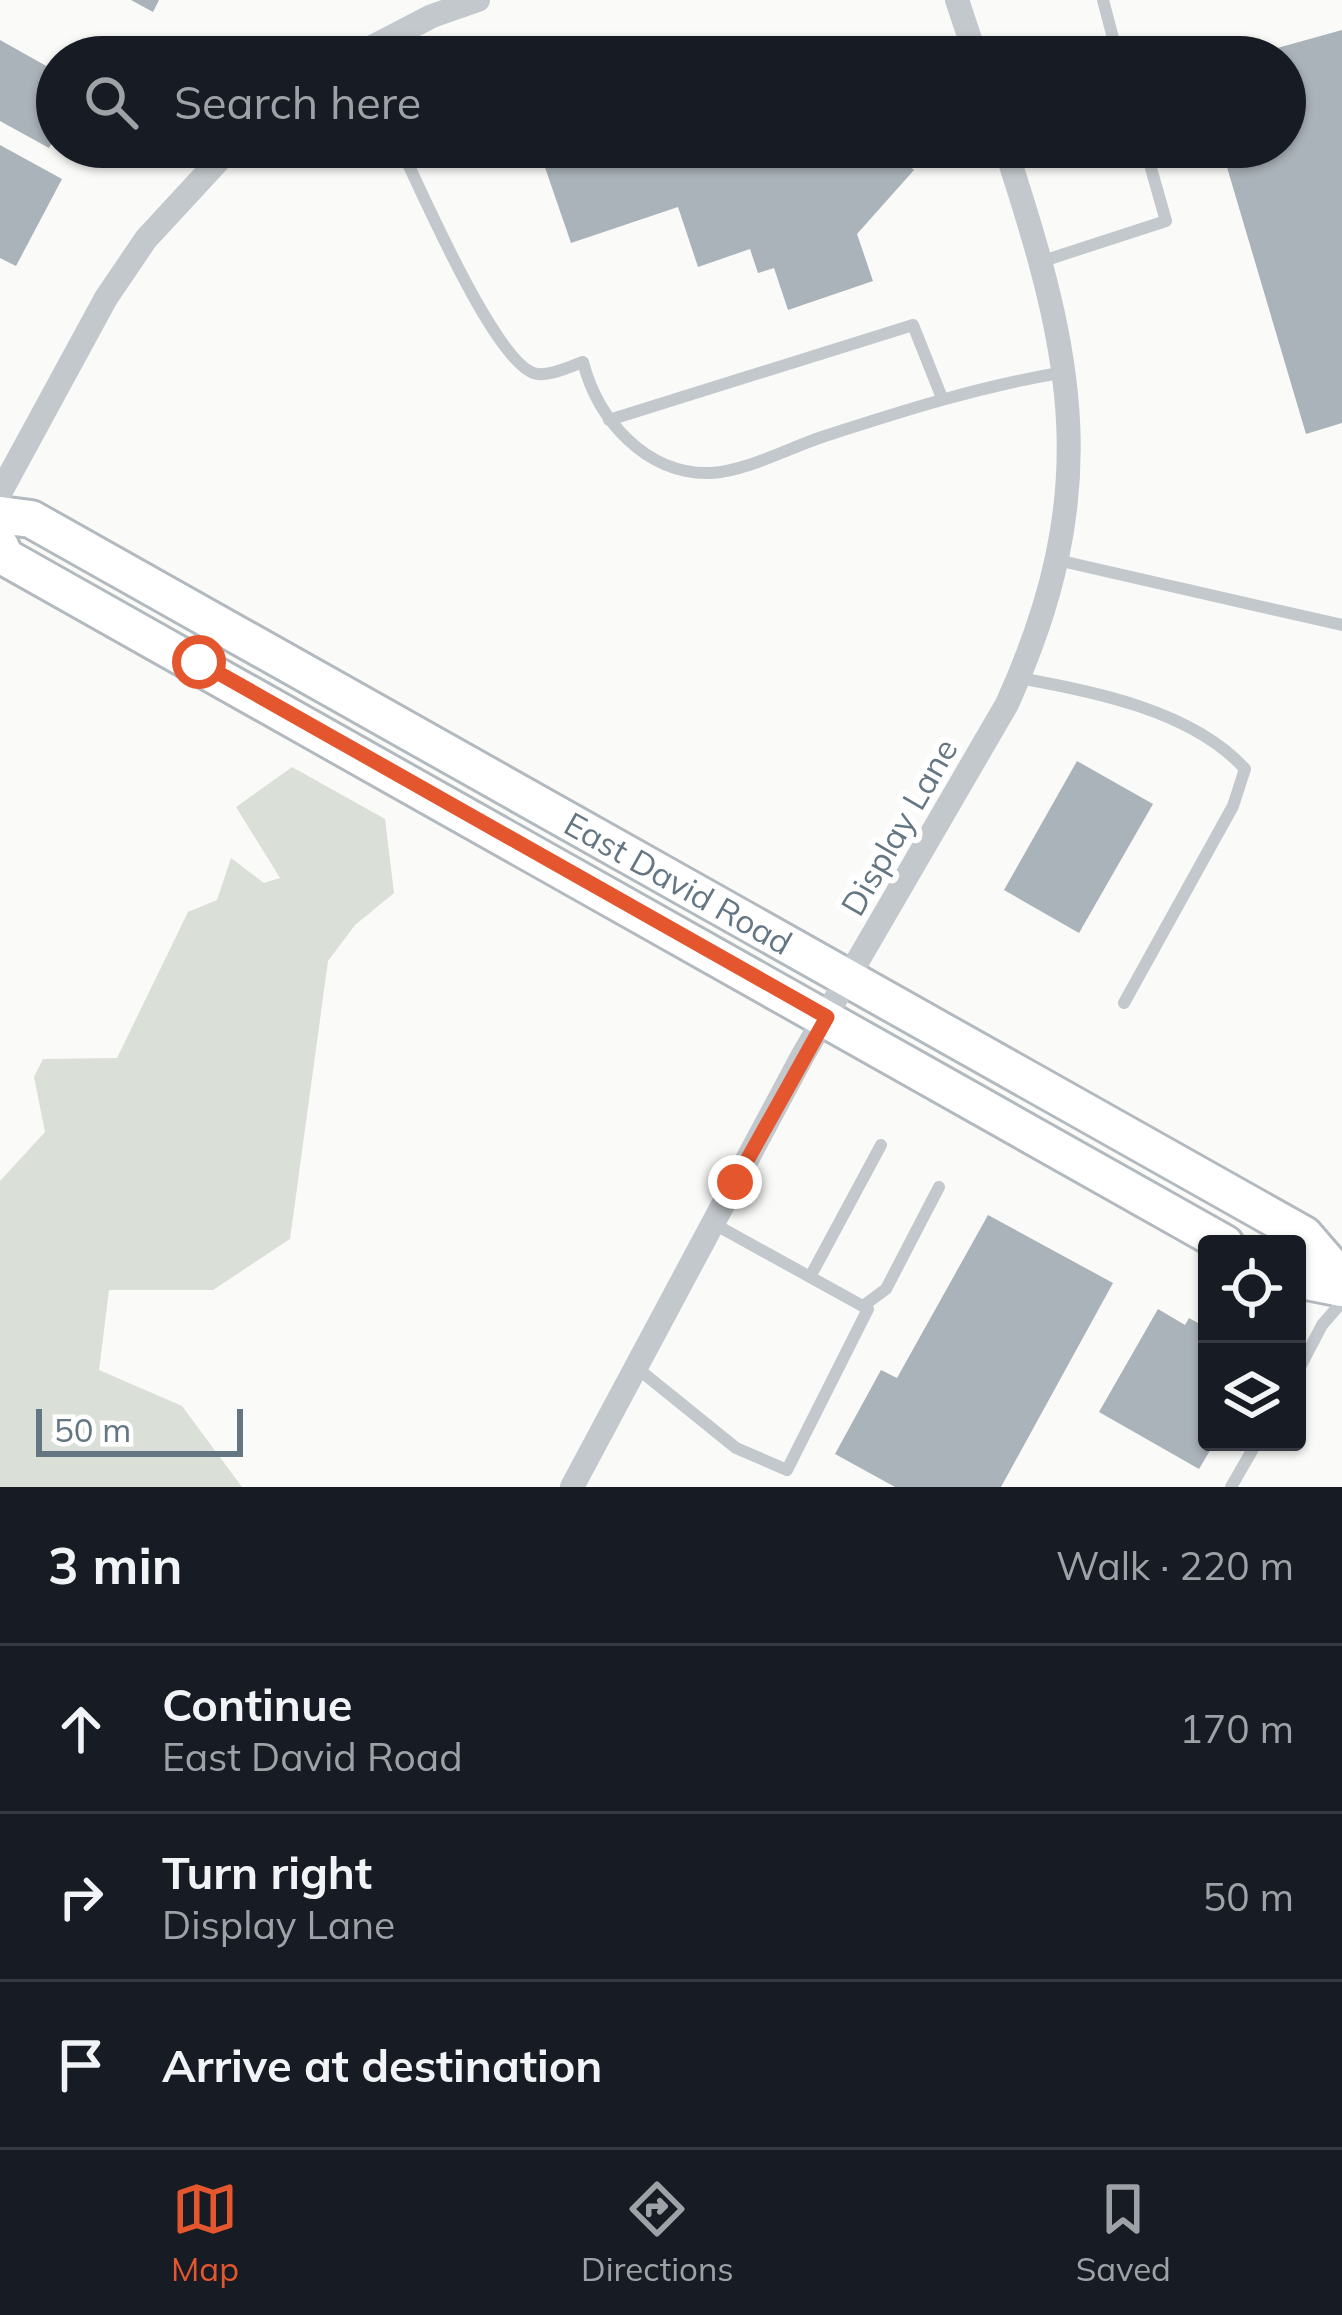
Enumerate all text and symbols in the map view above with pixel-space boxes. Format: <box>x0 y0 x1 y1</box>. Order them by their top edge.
search box <box>36 36 1306 168</box>
icon: search <box>78 69 144 135</box>
text: Search here <box>174 74 421 130</box>
route start <box>172 635 226 689</box>
street label: Display Lane <box>831 731 966 922</box>
street label: East David Road <box>558 802 800 963</box>
route end <box>708 1155 762 1209</box>
map controls <box>1198 1235 1306 1451</box>
button: locate <box>1198 1235 1306 1343</box>
button: layers <box>1198 1343 1306 1451</box>
scale bar <box>36 1403 243 1456</box>
text: 50 m <box>54 1409 131 1450</box>
text: 3 min <box>48 1533 183 1597</box>
text: Walk · 220 m <box>1056 1541 1294 1590</box>
text: Continue <box>162 1676 352 1732</box>
icon: ahead <box>48 1696 114 1762</box>
text: 170 m <box>1179 1704 1294 1753</box>
text: East David Road <box>162 1732 463 1781</box>
text: Turn right <box>162 1844 372 1900</box>
icon: right <box>48 1864 114 1930</box>
text: 50 m <box>1203 1872 1294 1921</box>
text: Display Lane <box>162 1900 395 1949</box>
icon: arrive <box>48 2032 114 2098</box>
text: Arrive at destination <box>162 2037 602 2093</box>
tab: Map <box>171 2176 239 2289</box>
tab: Directions <box>581 2176 734 2289</box>
tab: Saved <box>1076 2176 1171 2289</box>

